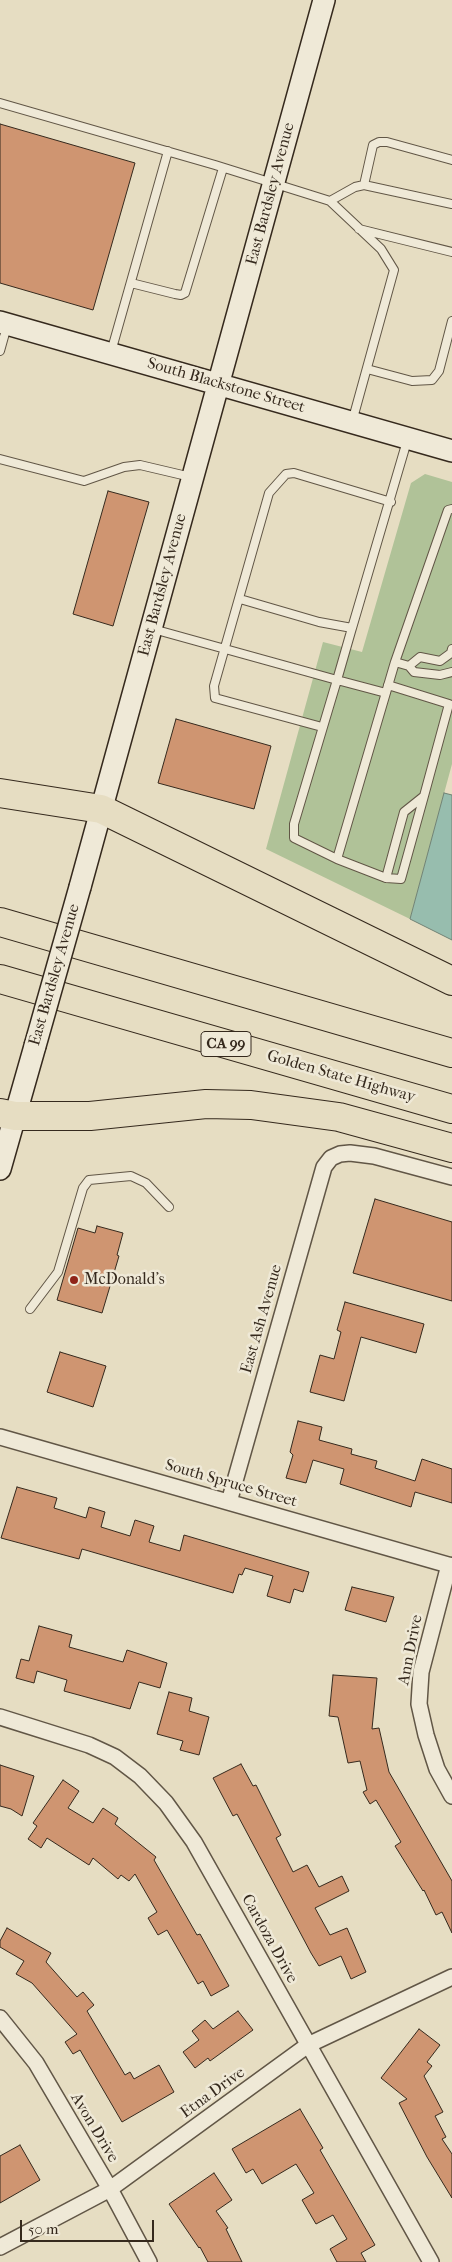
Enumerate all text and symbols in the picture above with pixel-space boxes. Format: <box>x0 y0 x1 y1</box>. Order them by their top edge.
street label: East Bardsley Avenue <box>243 121 299 267</box>
street label: South Blackstone Street <box>145 354 307 418</box>
street label: East Bardsley Avenue <box>135 512 191 658</box>
street label: East Bardsley Avenue <box>26 902 84 1048</box>
road number: CA 99 <box>201 1032 251 1056</box>
street label: Golden State Highway <box>265 1047 417 1107</box>
street label: East Ash Avenue <box>237 1262 287 1376</box>
place label: McDonald's <box>84 1270 165 1290</box>
marker: McDonald's <box>68 1274 80 1286</box>
street label: South Spruce Street <box>163 1456 299 1512</box>
street label: Ann Drive <box>395 1613 427 1687</box>
street label: Cardoza Drive <box>237 1891 301 1987</box>
street label: Etna Drive <box>177 2063 249 2123</box>
street label: Avon Drive <box>66 2090 122 2166</box>
scale bar <box>22 2210 156 2242</box>
text: 50 m <box>28 2220 58 2238</box>

